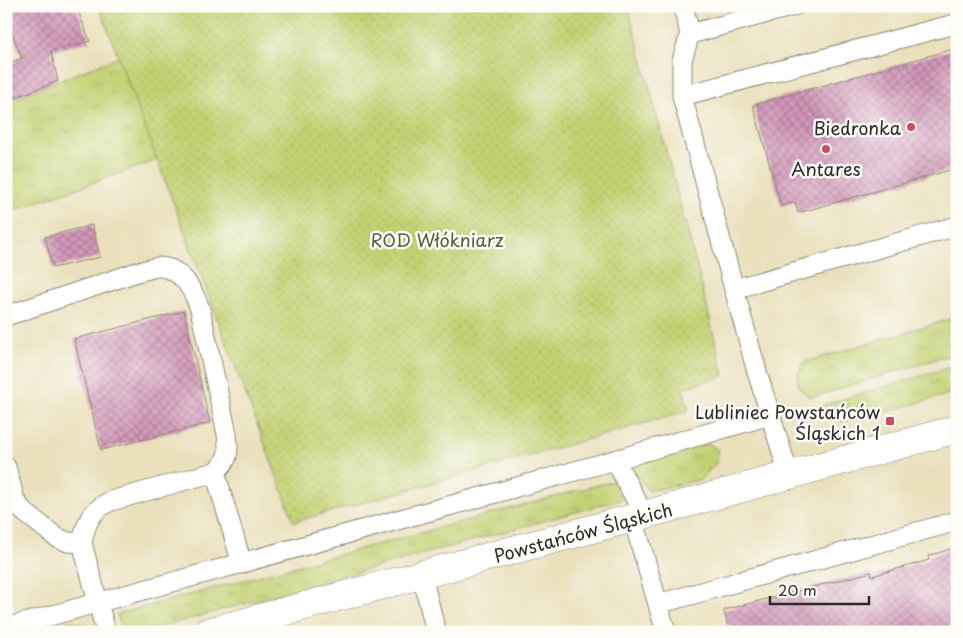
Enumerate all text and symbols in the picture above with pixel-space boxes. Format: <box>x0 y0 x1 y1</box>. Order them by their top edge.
place label: Biedronka <box>814 114 902 141</box>
marker: Biedronka <box>905 121 917 133</box>
marker: Antares <box>820 143 832 155</box>
place label: Antares <box>791 155 861 182</box>
park label: ROD Włókniarz <box>371 226 504 253</box>
place label: Lubliniec Powstańców Śląskich 1 <box>695 398 880 446</box>
marker: Lubliniec Powstańców Śląskich 1 <box>884 415 896 427</box>
street label: Powstańców Śląskich <box>491 495 675 569</box>
scale bar <box>770 573 869 605</box>
text: 20 m <box>778 578 817 601</box>

